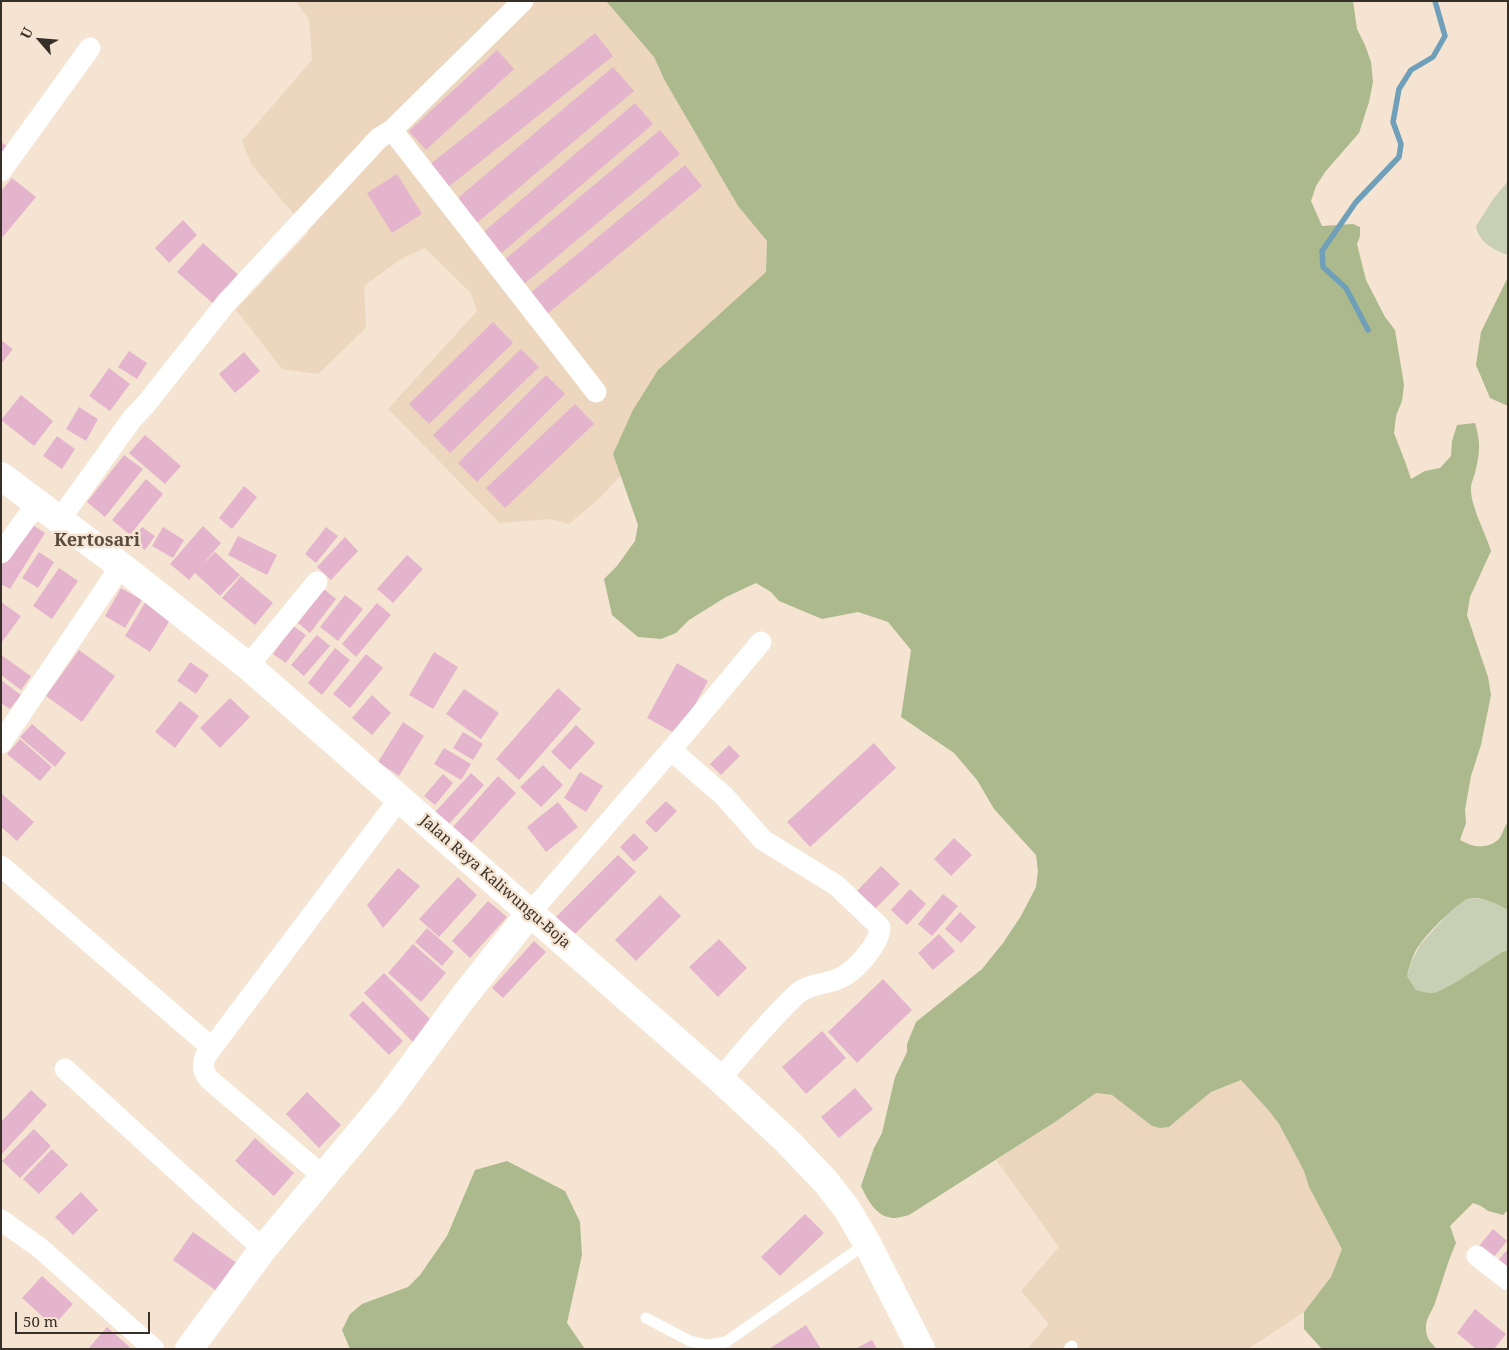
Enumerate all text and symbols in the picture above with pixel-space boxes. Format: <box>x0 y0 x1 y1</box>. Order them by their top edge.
north arrow <box>15 15 65 65</box>
text: U <box>15 24 37 42</box>
district label: Kertosari <box>54 530 140 552</box>
street label: Jalan Raya Kaliwungu-Boja <box>416 812 574 952</box>
scale bar <box>18 1302 152 1334</box>
text: 50 m <box>23 1311 58 1331</box>

